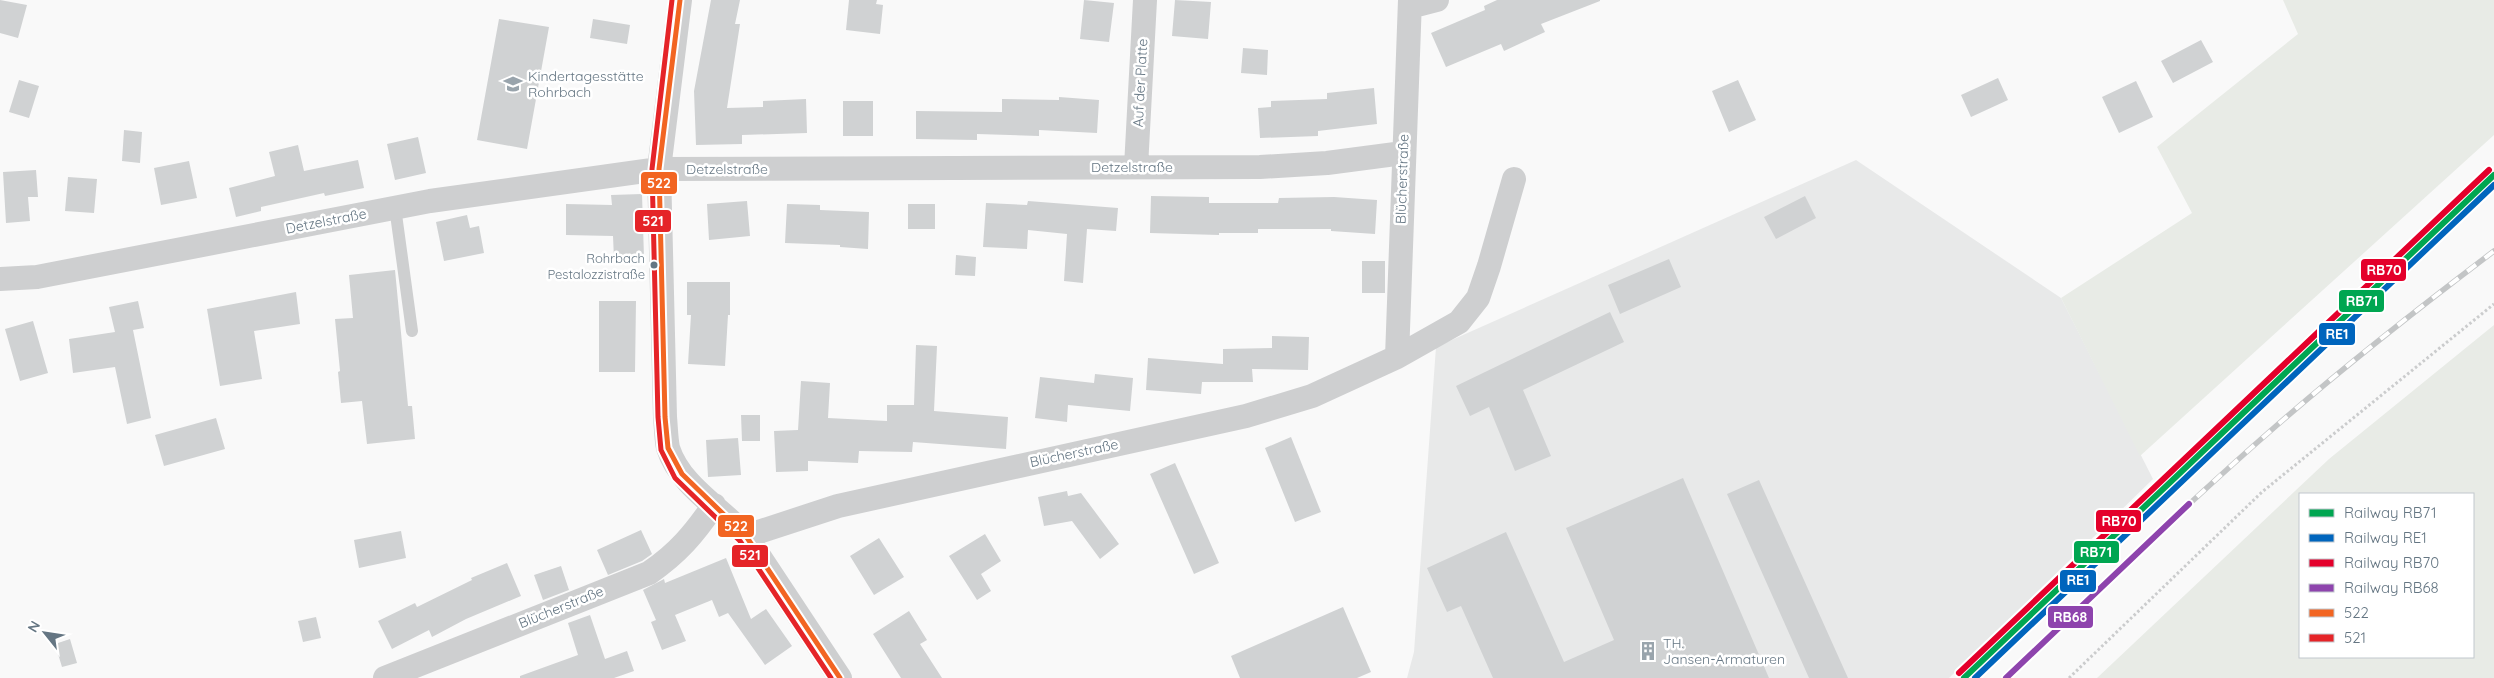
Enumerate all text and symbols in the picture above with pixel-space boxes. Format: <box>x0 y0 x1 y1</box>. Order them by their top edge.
street label: Auf der Platte <box>1129 38 1151 128</box>
place label: Kindertagesstätte Rohrbach <box>528 67 644 101</box>
school or university icon: Kindertagesstätte Rohrbach <box>502 73 524 95</box>
street label: Blücherstraße <box>1391 134 1413 224</box>
street label: Detzelstraße <box>1091 158 1173 176</box>
street label: Detzelstraße <box>686 160 768 178</box>
line badge: 522 <box>640 171 678 195</box>
text: 522 <box>647 174 671 192</box>
street label: Detzelstraße <box>284 204 368 238</box>
line badge: 521 <box>634 209 672 233</box>
text: 521 <box>642 212 664 230</box>
place label: Rohrbach Pestalozzistraße <box>547 250 645 282</box>
line badge: RB70 <box>2360 258 2407 282</box>
marker: Rohrbach Pestalozzistraße <box>649 260 659 270</box>
text: RB70 <box>2366 261 2402 279</box>
line badge: RB71 <box>2338 289 2385 313</box>
text: RB71 <box>2346 292 2378 310</box>
line badge: RE1 <box>2318 322 2356 346</box>
text: RE1 <box>2325 325 2349 343</box>
street label: Blücherstraße <box>1028 435 1120 471</box>
legend <box>2299 493 2474 658</box>
text: Railway RB71 <box>2344 503 2436 522</box>
line badge: RB70 <box>2095 509 2142 533</box>
text: RB70 <box>2101 512 2137 530</box>
line badge: 522 <box>717 514 755 538</box>
text: 522 <box>724 517 748 535</box>
text: Railway RE1 <box>2344 528 2427 547</box>
line badge: RB71 <box>2073 540 2120 564</box>
text: RB71 <box>2080 543 2112 561</box>
line badge: 521 <box>731 544 769 568</box>
text: 521 <box>739 546 761 564</box>
text: Railway RB70 <box>2344 553 2439 572</box>
line badge: RE1 <box>2059 569 2097 593</box>
text: RE1 <box>2066 571 2090 589</box>
text: Railway RB68 <box>2344 578 2439 597</box>
street label: Blücherstraße <box>516 582 606 632</box>
text: 522 <box>2344 603 2369 622</box>
line badge: RB68 <box>2047 605 2094 629</box>
north arrow <box>20 608 70 658</box>
text: RB68 <box>2053 608 2087 626</box>
text: N <box>23 618 44 635</box>
text: 521 <box>2344 628 2366 647</box>
place label: TH. Jansen-Armaturen <box>1663 634 1785 668</box>
building icon: TH. Jansen-Armaturen <box>1637 640 1659 662</box>

